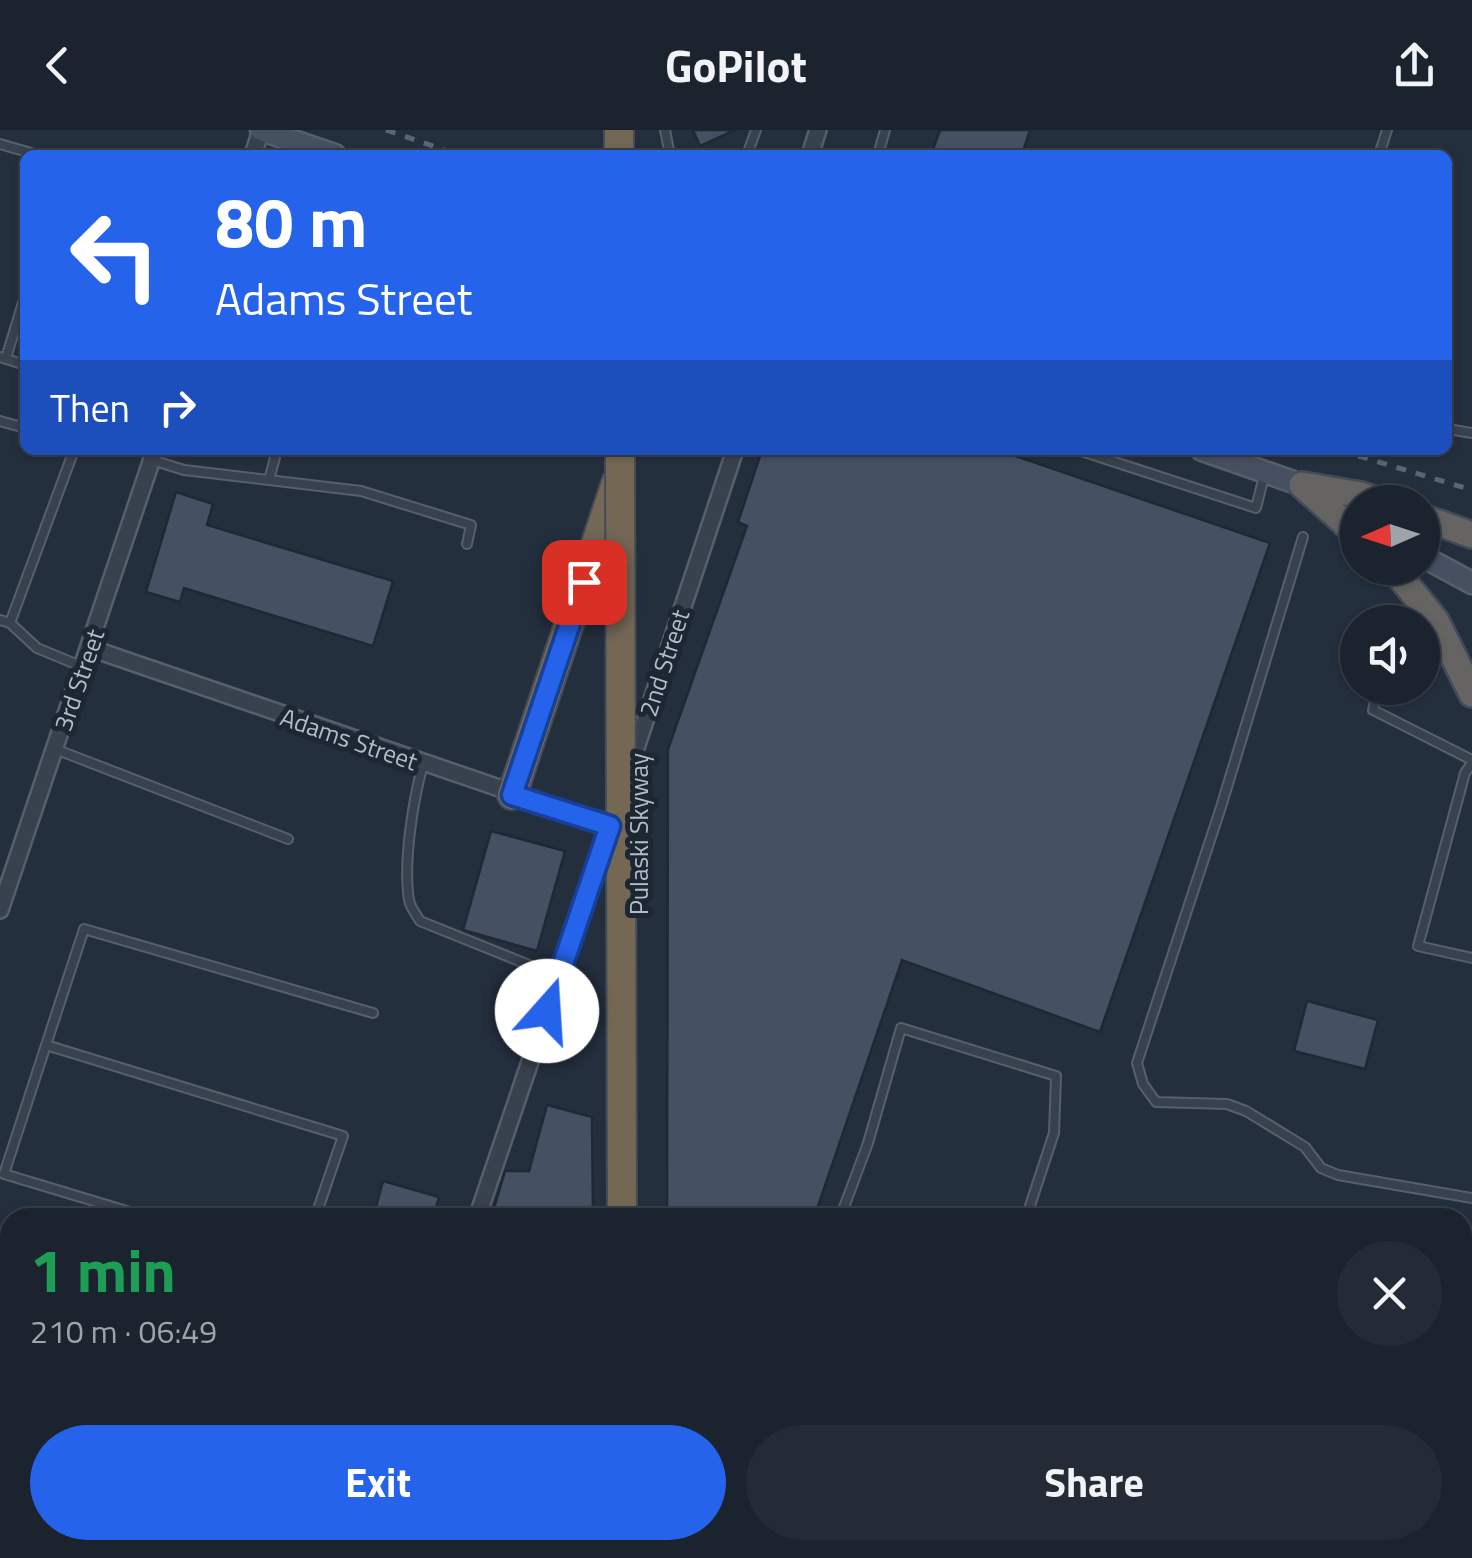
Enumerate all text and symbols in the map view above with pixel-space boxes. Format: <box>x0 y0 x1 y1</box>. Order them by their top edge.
text: GoPilot <box>665 31 807 99</box>
icon: back <box>30 38 85 93</box>
icon: share <box>1387 38 1442 93</box>
text: 80 m <box>215 168 368 274</box>
icon: left <box>50 190 180 320</box>
text: Adams Street <box>215 264 472 332</box>
text: Then <box>50 379 130 437</box>
icon: right <box>150 380 205 435</box>
north arrow <box>1340 485 1440 585</box>
map controls <box>1340 485 1440 705</box>
pin <box>542 540 627 625</box>
icon: arrive <box>557 555 612 610</box>
street label: 2nd Street <box>629 604 699 721</box>
button: sound <box>1340 605 1440 705</box>
street label: 3rd Street <box>44 624 114 736</box>
street label: Adams Street <box>275 698 423 780</box>
street label: Pulaski Skyway <box>620 753 658 915</box>
position arrow <box>495 959 599 1063</box>
text: 1 min <box>30 1224 176 1315</box>
button: close <box>1337 1241 1442 1346</box>
text: 210 m · 06:49 <box>30 1307 217 1355</box>
button: Exit <box>30 1425 726 1540</box>
button: Share <box>746 1425 1442 1540</box>

